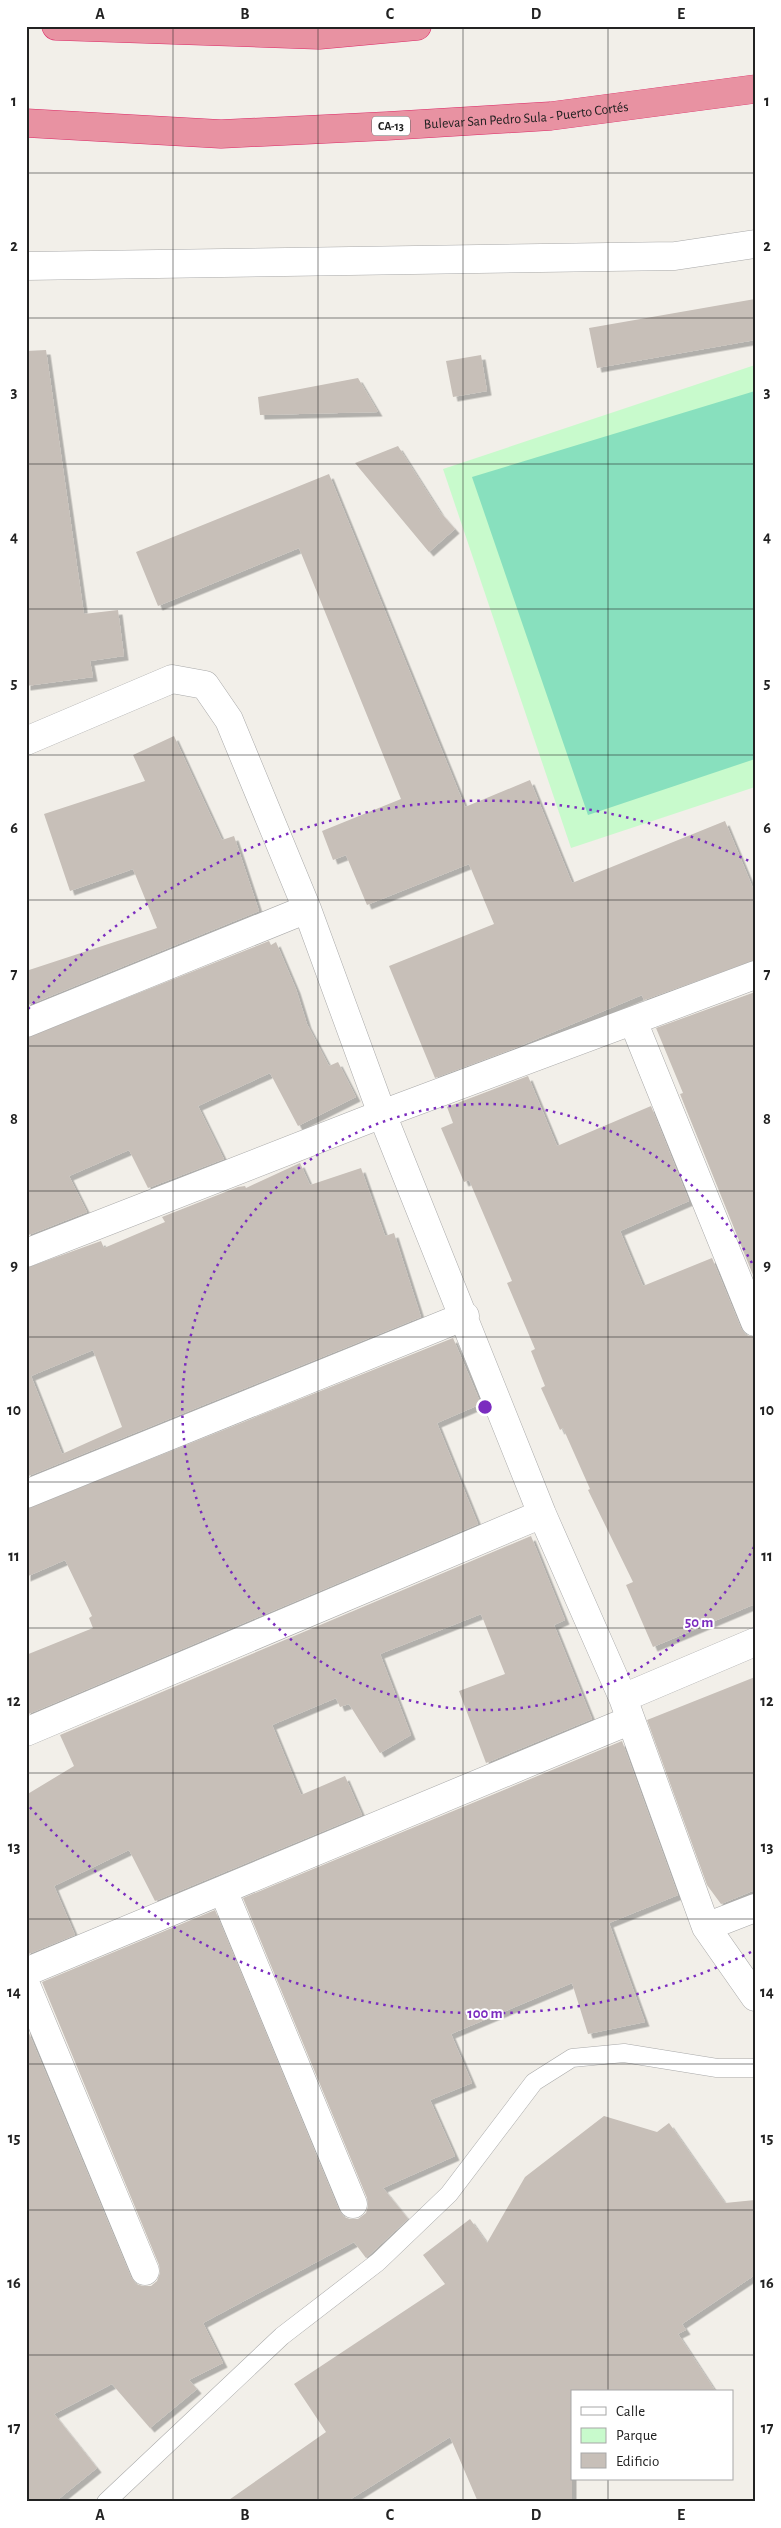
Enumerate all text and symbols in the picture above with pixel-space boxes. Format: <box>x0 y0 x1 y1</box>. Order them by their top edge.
text: A <box>95 6 105 22</box>
text: B <box>240 6 250 22</box>
text: C <box>386 6 395 22</box>
text: D <box>531 6 542 22</box>
text: E <box>677 6 685 22</box>
text: 1 <box>11 93 17 109</box>
text: 1 <box>764 93 770 109</box>
street label: Bulevar San Pedro Sula - Puerto Cortés <box>423 100 629 132</box>
road number: CA-13 <box>372 116 410 136</box>
text: 2 <box>10 238 18 254</box>
text: 2 <box>763 238 771 254</box>
text: 3 <box>11 384 18 400</box>
text: 3 <box>764 384 771 400</box>
text: 4 <box>10 529 18 545</box>
text: 4 <box>763 529 771 545</box>
text: 5 <box>11 675 18 691</box>
text: 5 <box>764 675 771 691</box>
text: 6 <box>10 820 18 836</box>
text: 6 <box>763 820 771 836</box>
text: 7 <box>11 966 18 982</box>
text: 7 <box>764 966 771 982</box>
text: 8 <box>10 1111 18 1127</box>
text: 8 <box>763 1111 771 1127</box>
text: 9 <box>10 1257 18 1273</box>
text: 9 <box>763 1257 771 1273</box>
centre of rings <box>476 1398 494 1416</box>
text: 10 <box>7 1402 21 1418</box>
text: 10 <box>760 1402 774 1418</box>
text: 11 <box>8 1548 20 1564</box>
text: 11 <box>761 1548 773 1564</box>
text: 50 m <box>685 1615 713 1630</box>
text: 12 <box>7 1693 21 1709</box>
text: 12 <box>760 1693 774 1709</box>
text: 13 <box>8 1839 20 1855</box>
text: 13 <box>761 1839 773 1855</box>
text: 14 <box>7 1984 21 2000</box>
text: 14 <box>760 1984 774 2000</box>
text: 100 m <box>467 2006 503 2021</box>
text: 15 <box>8 2130 20 2146</box>
text: 15 <box>761 2130 773 2146</box>
text: 16 <box>7 2275 21 2291</box>
text: 16 <box>760 2275 774 2291</box>
legend <box>571 2390 734 2480</box>
text: Calle <box>616 2404 645 2419</box>
text: 17 <box>8 2420 20 2436</box>
text: 17 <box>761 2420 773 2436</box>
text: Parque <box>616 2428 657 2443</box>
text: Edificio <box>616 2454 659 2469</box>
text: A <box>95 2507 105 2523</box>
text: B <box>240 2507 250 2523</box>
text: C <box>386 2507 395 2523</box>
text: D <box>531 2507 542 2523</box>
text: E <box>677 2507 685 2523</box>

